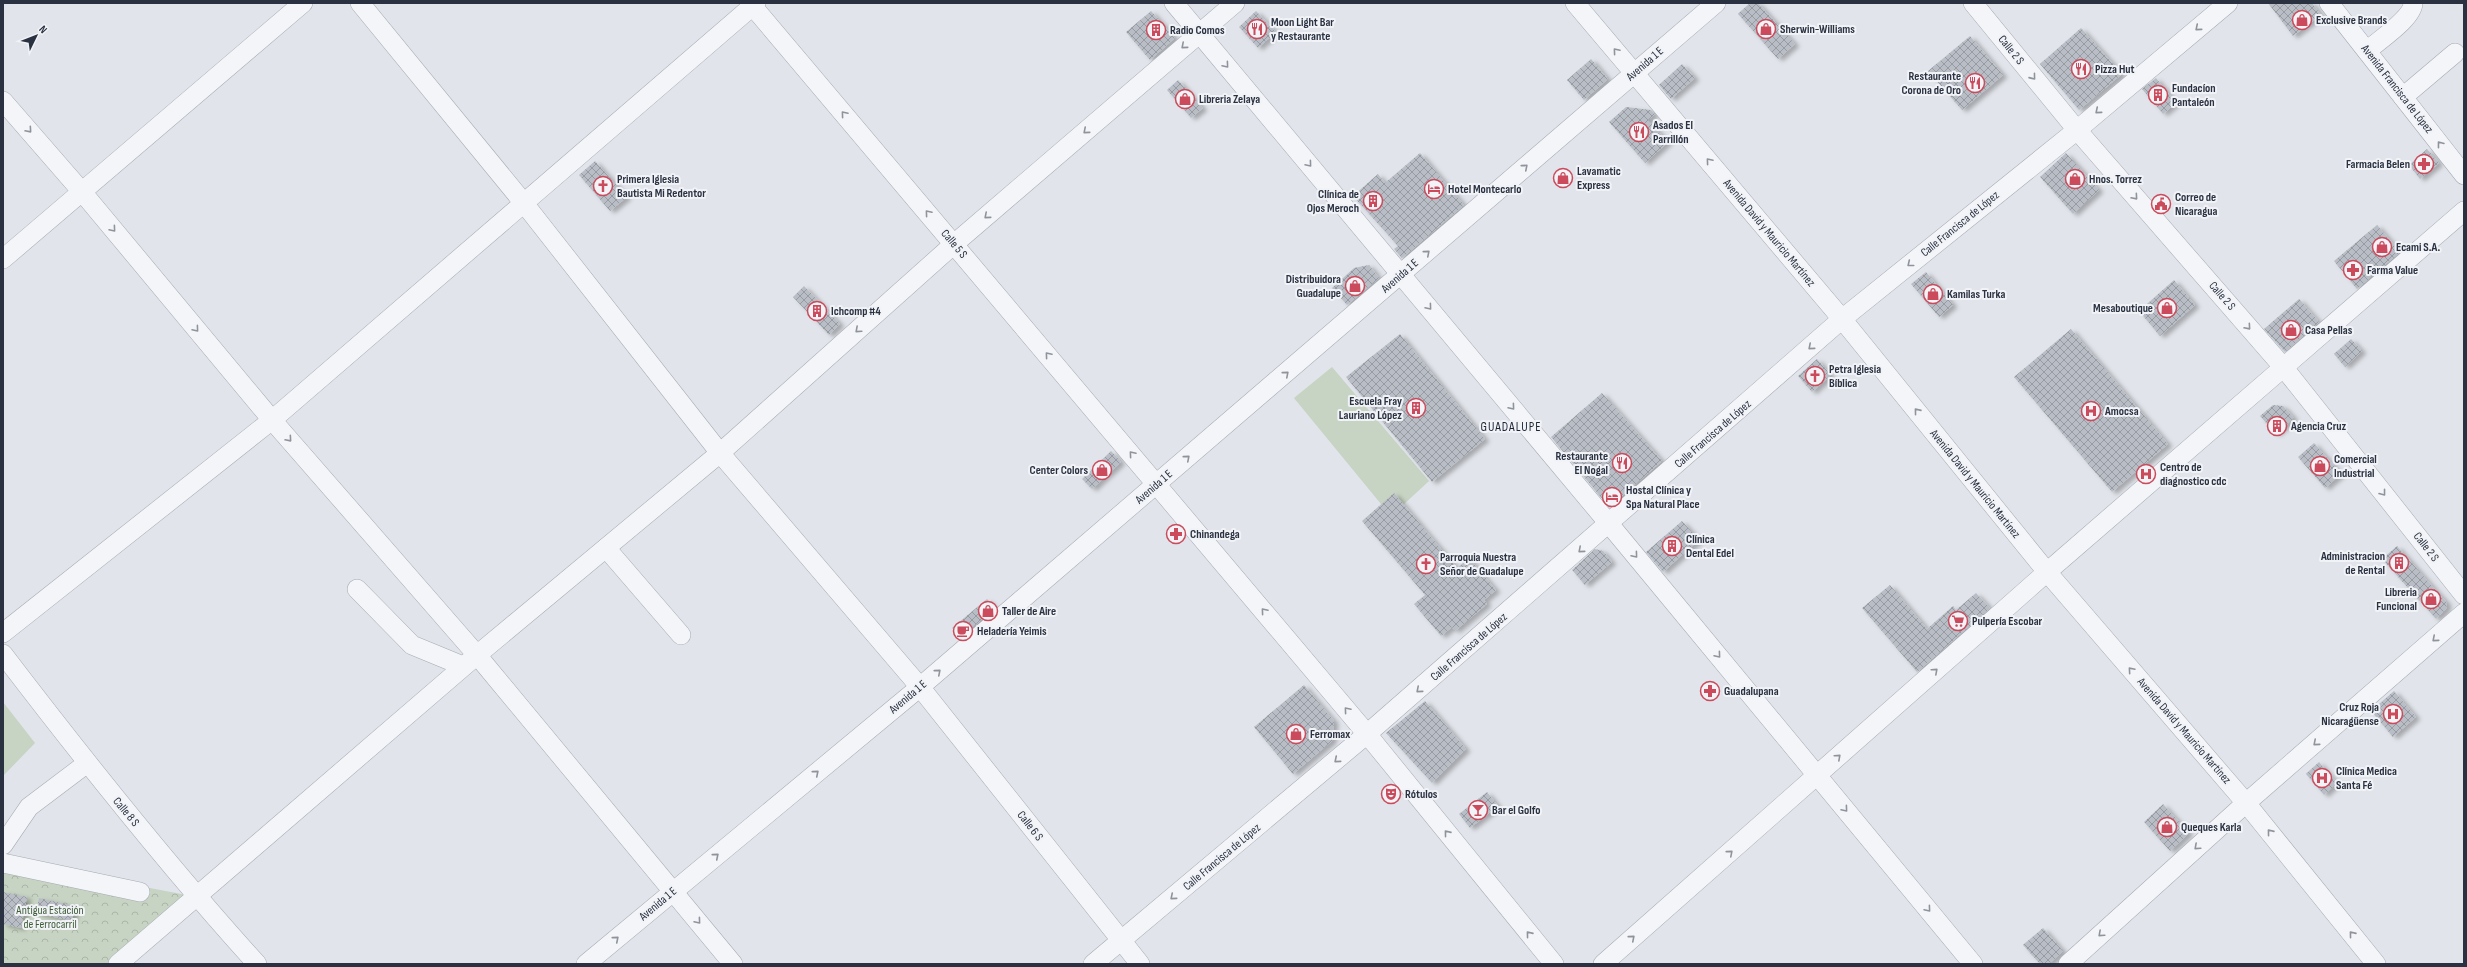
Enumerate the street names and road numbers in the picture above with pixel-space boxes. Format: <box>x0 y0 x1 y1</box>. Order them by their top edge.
street label: Calle 2 S <box>1995 32 2027 68</box>
street label: Avenida Francisca de López <box>2357 41 2437 137</box>
street label: Avenida 1 E <box>1623 44 1667 85</box>
street label: Avenida David y Mauricio Martínez <box>1719 175 1819 290</box>
street label: Calle Francisca de López <box>1918 187 2003 260</box>
street label: Calle 5 S <box>938 226 970 262</box>
street label: Avenida 1 E <box>1378 256 1422 297</box>
street label: Calle 2 S <box>2205 278 2239 314</box>
street label: Calle Francisca de López <box>1672 396 1755 471</box>
street label: Avenida David y Mauricio Martínez <box>1926 426 2024 542</box>
street label: Avenida 1 E <box>1132 467 1176 508</box>
street label: Calle 2 S <box>2410 529 2442 565</box>
street label: Calle Francisca de López <box>1428 609 1511 684</box>
street label: Avenida David y Mauricio Martínez <box>2133 674 2235 788</box>
street label: Avenida 1 E <box>885 677 930 718</box>
street label: Calle 8 S <box>109 794 143 830</box>
street label: Calle 6 S <box>1014 808 1046 844</box>
street label: Calle Francisca de López <box>1180 820 1264 894</box>
street label: Avenida 1 E <box>635 884 680 925</box>

